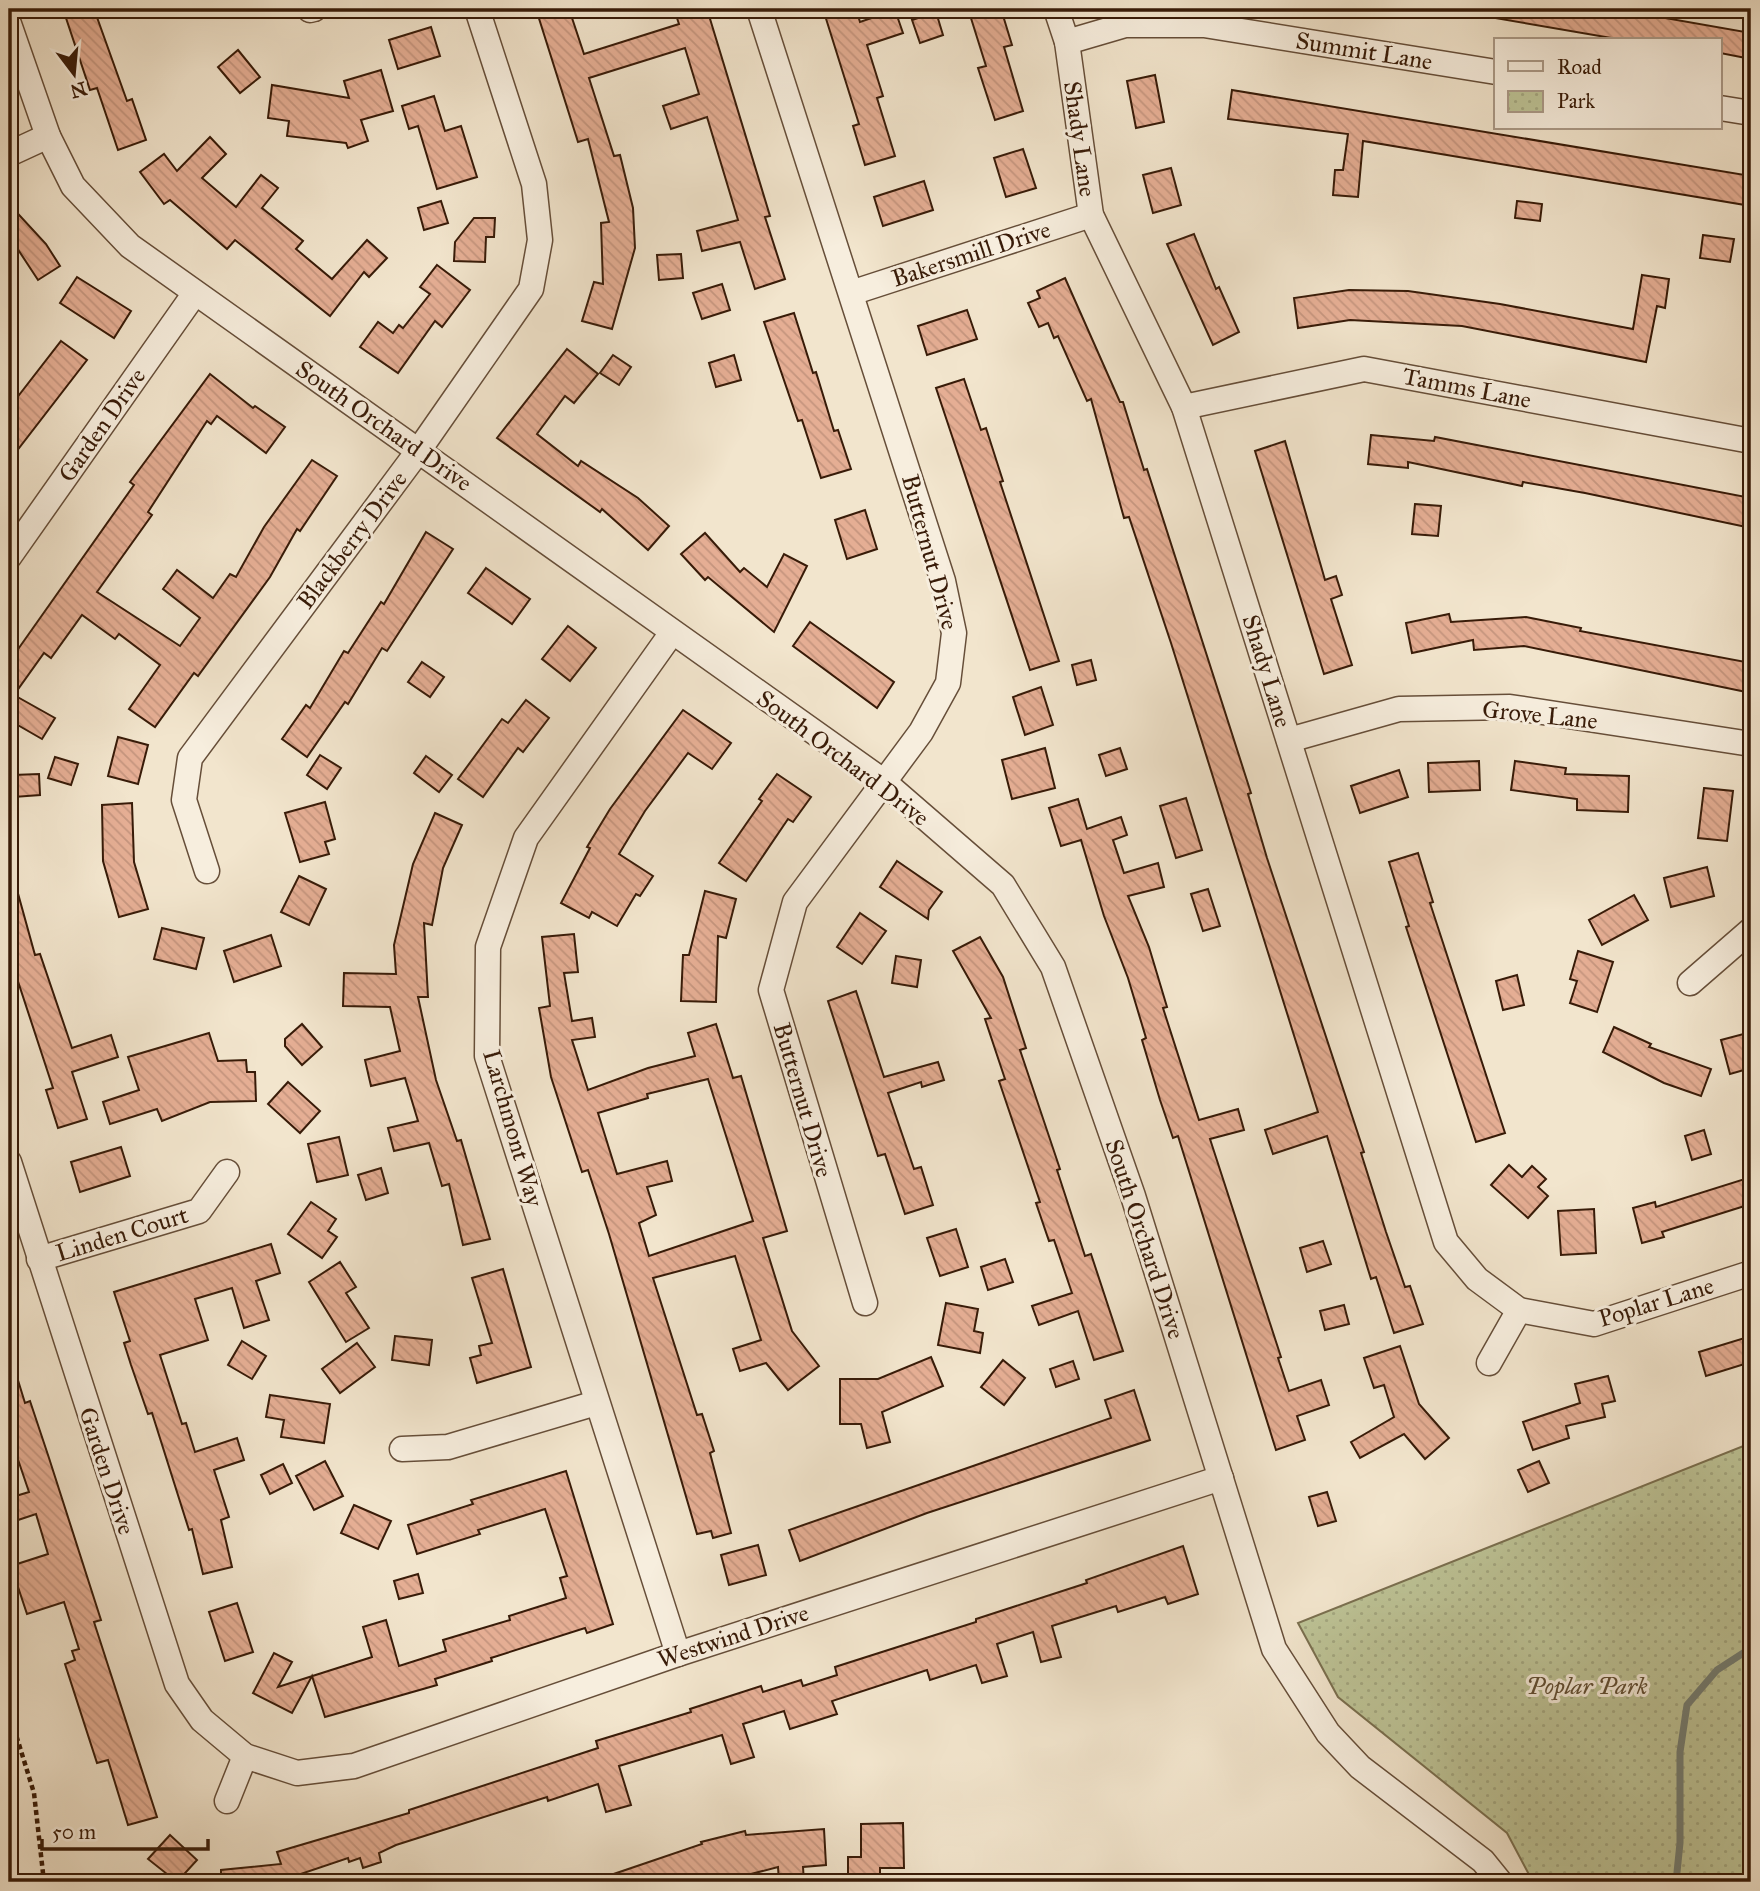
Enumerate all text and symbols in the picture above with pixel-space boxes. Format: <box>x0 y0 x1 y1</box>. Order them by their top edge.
street label: Summit Lane <box>1294 25 1434 77</box>
north arrow <box>38 38 108 108</box>
legend <box>1494 38 1722 130</box>
text: Road <box>1557 54 1602 80</box>
text: N <box>68 77 89 103</box>
street label: Shady Lane <box>1057 79 1103 199</box>
text: Park <box>1557 88 1595 114</box>
street label: Bakersmill Drive <box>888 214 1054 294</box>
street label: South Orchard Drive <box>290 354 478 498</box>
street label: Tamms Lane <box>1400 361 1534 415</box>
street label: Garden Drive <box>52 362 152 488</box>
street label: Blackberry Drive <box>290 465 414 615</box>
street label: Butternut Drive <box>895 471 965 633</box>
street label: Shady Lane <box>1236 611 1298 731</box>
street label: South Orchard Drive <box>751 683 935 833</box>
street label: Grove Lane <box>1481 694 1599 736</box>
street label: Butternut Drive <box>767 1019 839 1181</box>
street label: Larchmont Way <box>476 1046 550 1211</box>
street label: South Orchard Drive <box>1099 1135 1191 1343</box>
street label: Linden Court <box>52 1200 192 1268</box>
street label: Poplar Lane <box>1595 1270 1717 1334</box>
street label: Garden Drive <box>72 1403 142 1539</box>
street label: Westwind Drive <box>654 1597 812 1675</box>
park label: Poplar Park <box>1526 1671 1648 1701</box>
scale bar <box>42 1807 208 1851</box>
text: 50 m <box>52 1819 97 1845</box>

